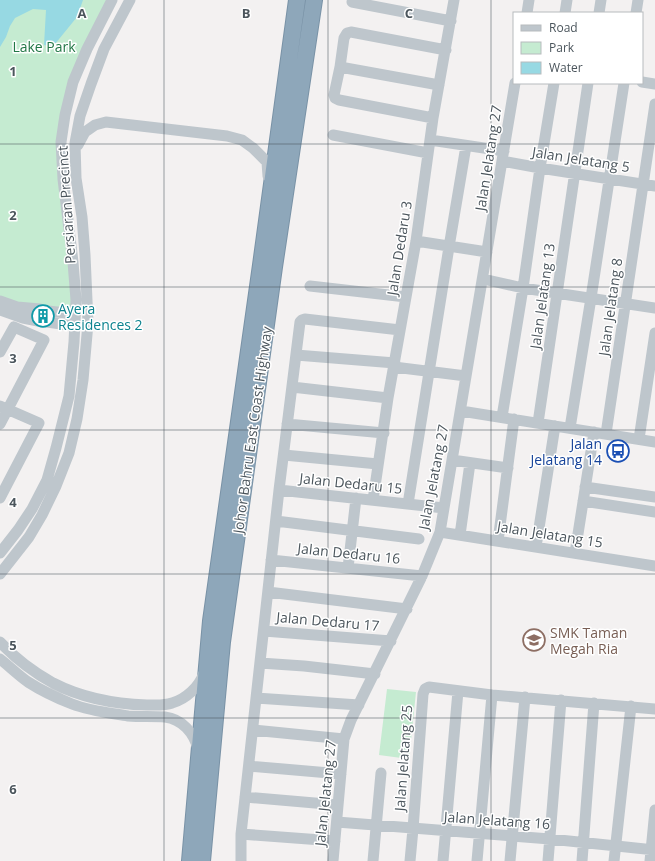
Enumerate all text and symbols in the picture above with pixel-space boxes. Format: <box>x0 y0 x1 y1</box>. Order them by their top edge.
text: A <box>78 4 87 22</box>
text: B <box>242 4 251 22</box>
text: C <box>405 4 413 22</box>
legend <box>513 12 643 84</box>
text: Road <box>549 19 578 36</box>
park label: Lake Park <box>12 37 76 56</box>
text: Park <box>549 39 575 56</box>
text: Water <box>549 59 583 76</box>
text: 1 <box>9 62 17 80</box>
street label: Jalan Jelatang 27 <box>470 104 506 214</box>
street label: Jalan Jelatang 5 <box>529 142 631 176</box>
street label: Persiaran Precinct <box>52 145 80 265</box>
street label: Jalan Dedaru 3 <box>382 199 416 299</box>
text: 2 <box>9 206 17 224</box>
street label: Jalan Jelatang 13 <box>525 242 559 352</box>
street label: Jalan Jelatang 8 <box>593 257 626 359</box>
place label: Ayera Residences 2 <box>58 299 143 334</box>
building icon: Ayera Residences 2 <box>30 303 56 329</box>
street label: Johor Bahru East Coast Highway <box>228 324 276 537</box>
text: 3 <box>9 349 17 367</box>
street label: Jalan Jelatang 27 <box>413 423 452 533</box>
place label: Jalan Jelatang 14 <box>528 434 602 469</box>
bus stop icon: Jalan Jelatang 14 <box>605 438 631 464</box>
street label: Jalan Dedaru 15 <box>297 468 403 498</box>
text: 4 <box>9 493 17 511</box>
street label: Jalan Jelatang 15 <box>494 516 604 552</box>
street label: Jalan Dedaru 16 <box>295 538 401 568</box>
street label: Jalan Dedaru 17 <box>274 607 380 635</box>
place label: SMK Taman Megah Ria <box>550 623 627 658</box>
school or university icon: SMK Taman Megah Ria <box>521 627 547 653</box>
text: 5 <box>9 636 17 654</box>
street label: Jalan Jelatang 25 <box>390 704 416 814</box>
street label: Jalan Jelatang 27 <box>310 739 340 849</box>
text: 6 <box>9 780 17 798</box>
street label: Jalan Jelatang 16 <box>441 807 551 833</box>

